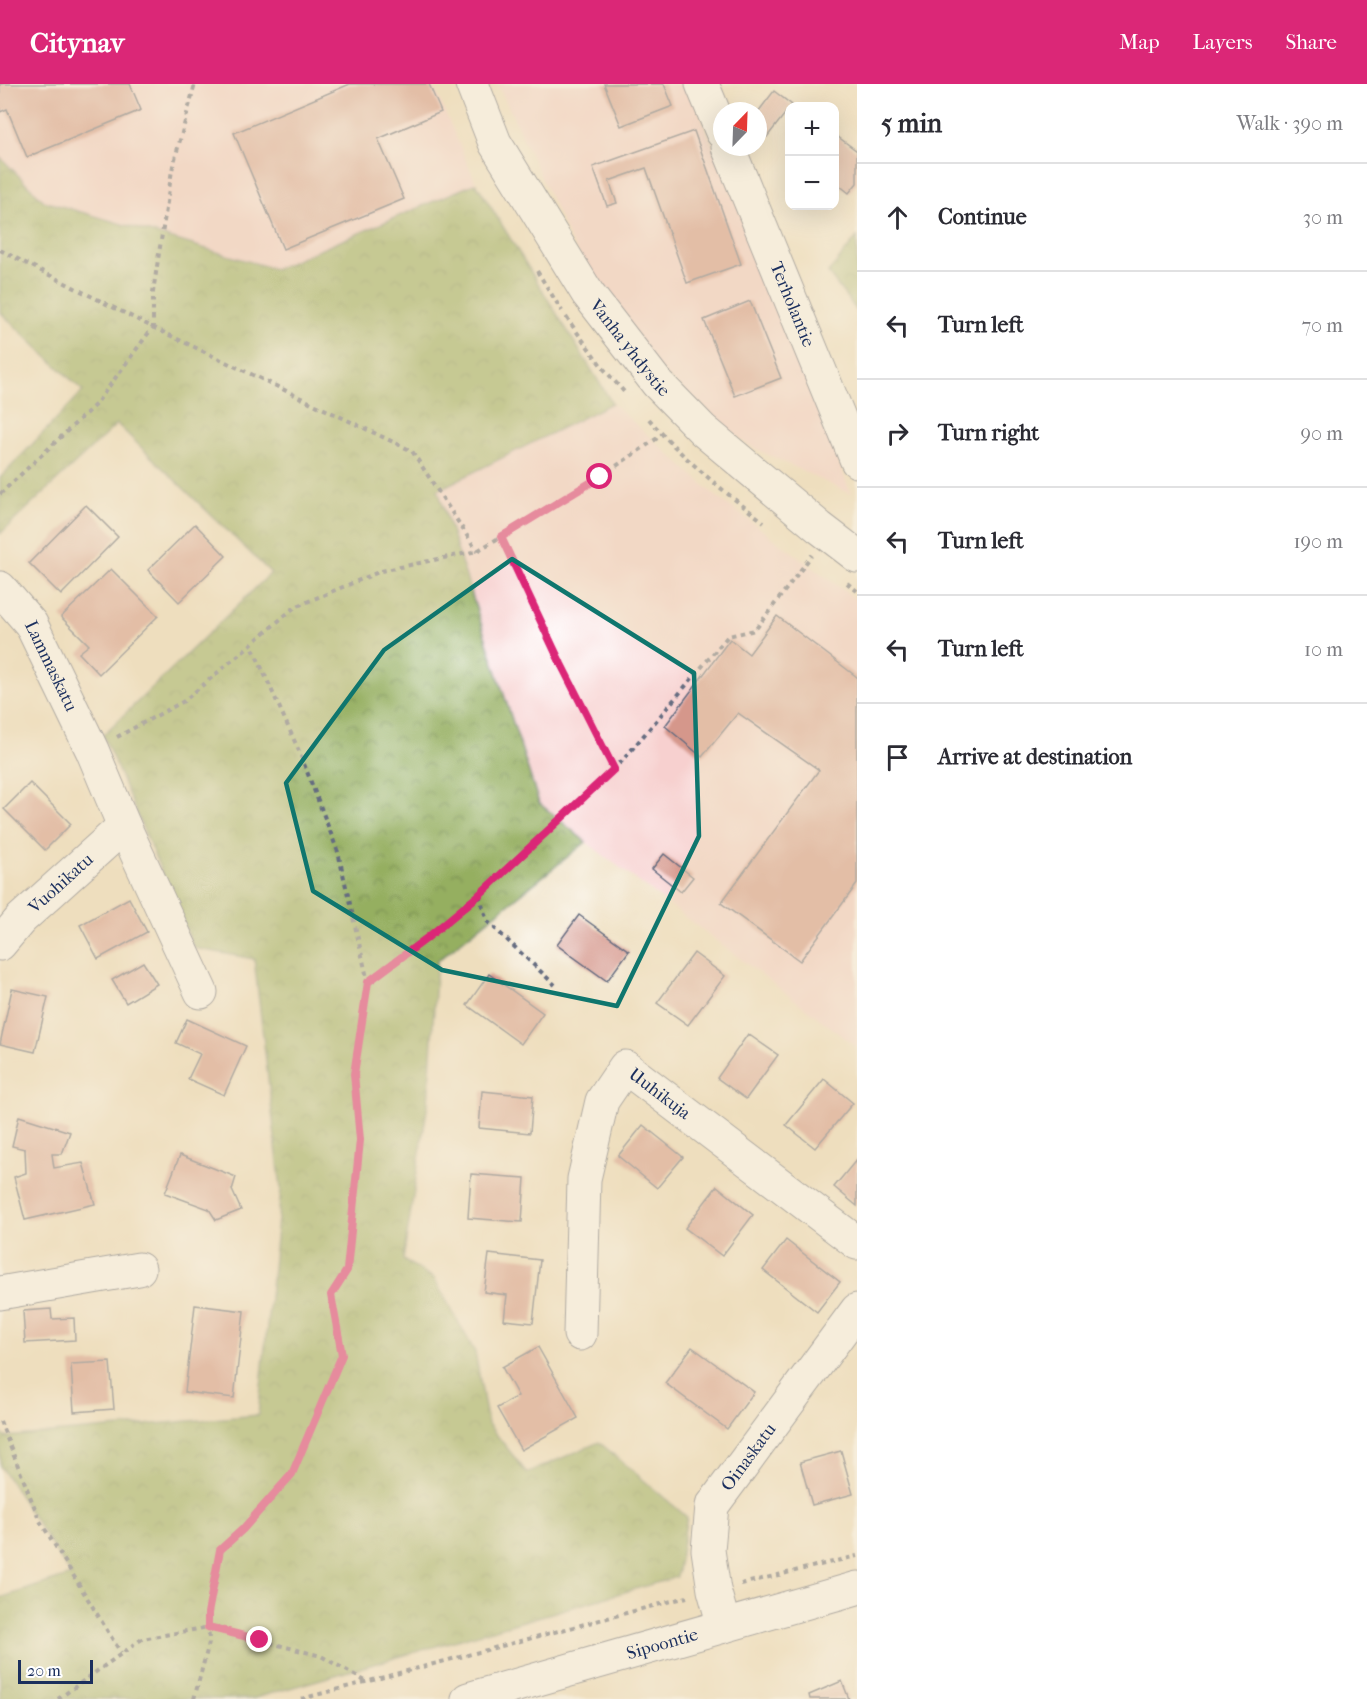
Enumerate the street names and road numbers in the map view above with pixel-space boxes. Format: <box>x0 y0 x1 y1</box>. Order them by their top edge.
street label: Terholantie <box>766 259 820 350</box>
street label: Vanha yhdystie <box>585 294 675 401</box>
street label: Lammaskatu <box>20 617 82 715</box>
street label: Vuohikatu <box>23 849 97 919</box>
street label: Uuhikuja <box>625 1063 696 1124</box>
street label: Oinaskatu <box>716 1419 780 1495</box>
street label: Sipoontie <box>624 1623 700 1664</box>

